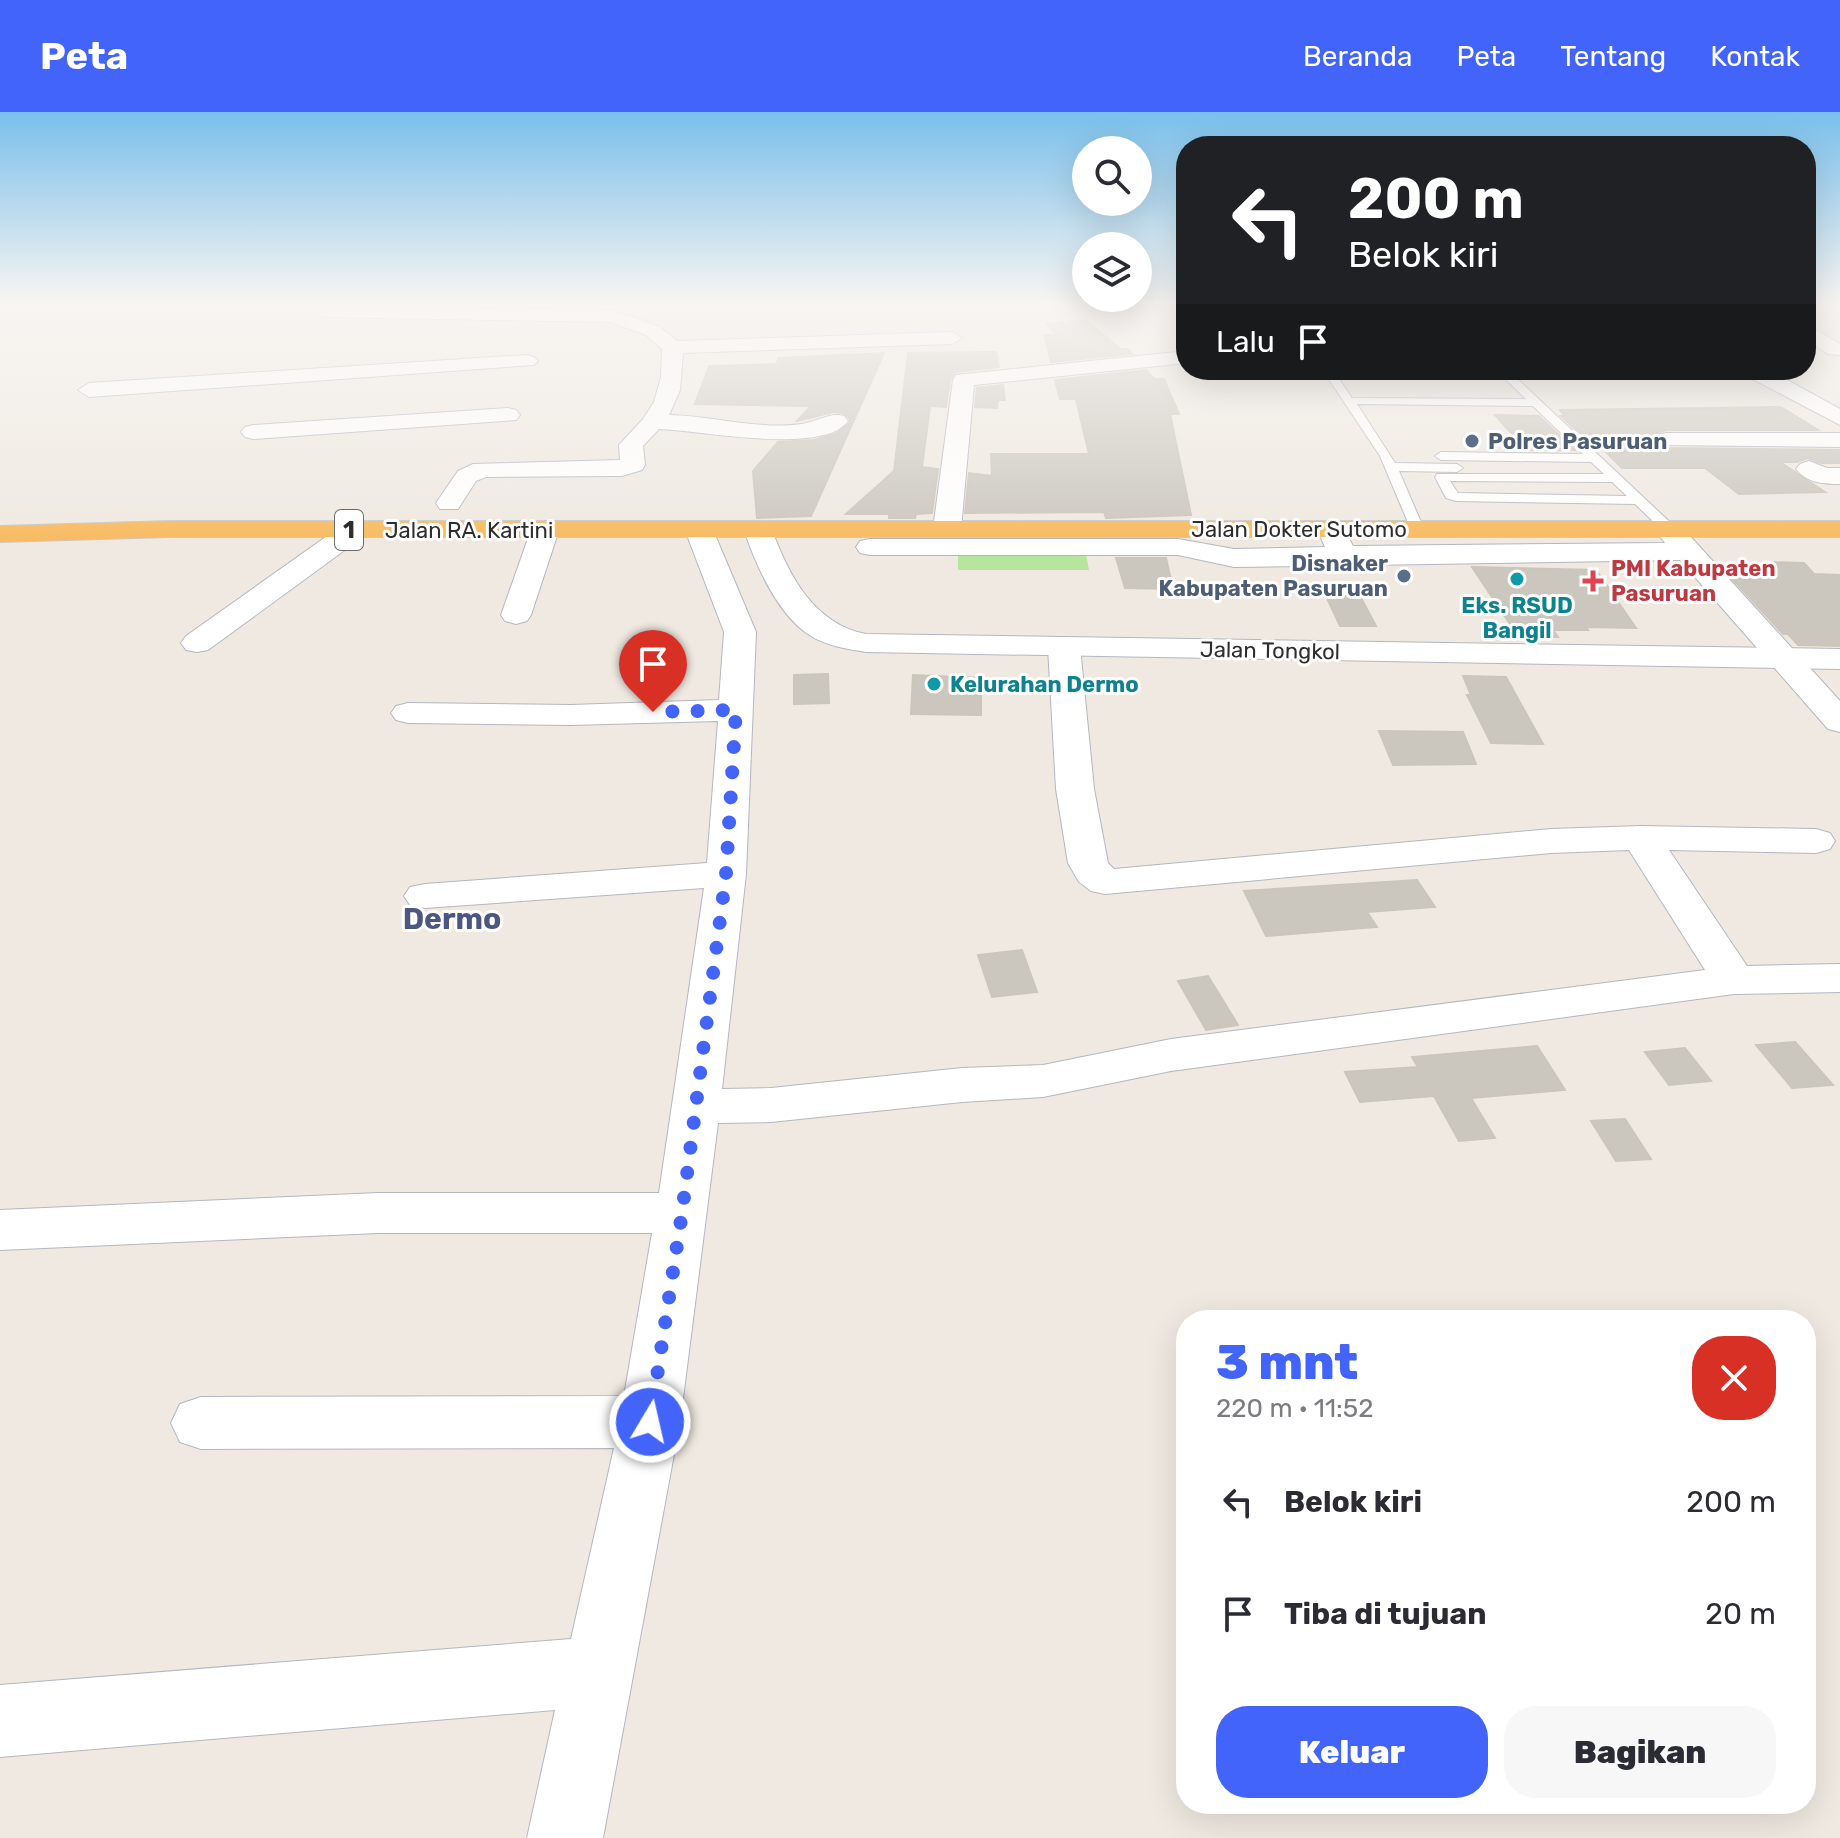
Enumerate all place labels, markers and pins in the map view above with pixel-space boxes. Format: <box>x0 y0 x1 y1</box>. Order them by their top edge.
place label: Polres Pasuruan <box>1488 428 1667 455</box>
marker: Polres Pasuruan <box>1463 432 1481 450</box>
place label: Disnaker Kabupaten Pasuruan <box>1159 550 1388 602</box>
place label: PMI Kabupaten Pasuruan <box>1611 555 1776 607</box>
marker: Disnaker Kabupaten Pasuruan <box>1395 567 1413 585</box>
marker: Eks. RSUD Bangil <box>1508 570 1526 588</box>
marker: PMI Kabupaten Pasuruan <box>1582 570 1604 592</box>
place label: Eks. RSUD Bangil <box>1461 592 1573 644</box>
pin <box>619 630 687 712</box>
place label: Kelurahan Dermo <box>950 671 1139 698</box>
marker: Kelurahan Dermo <box>925 675 943 693</box>

